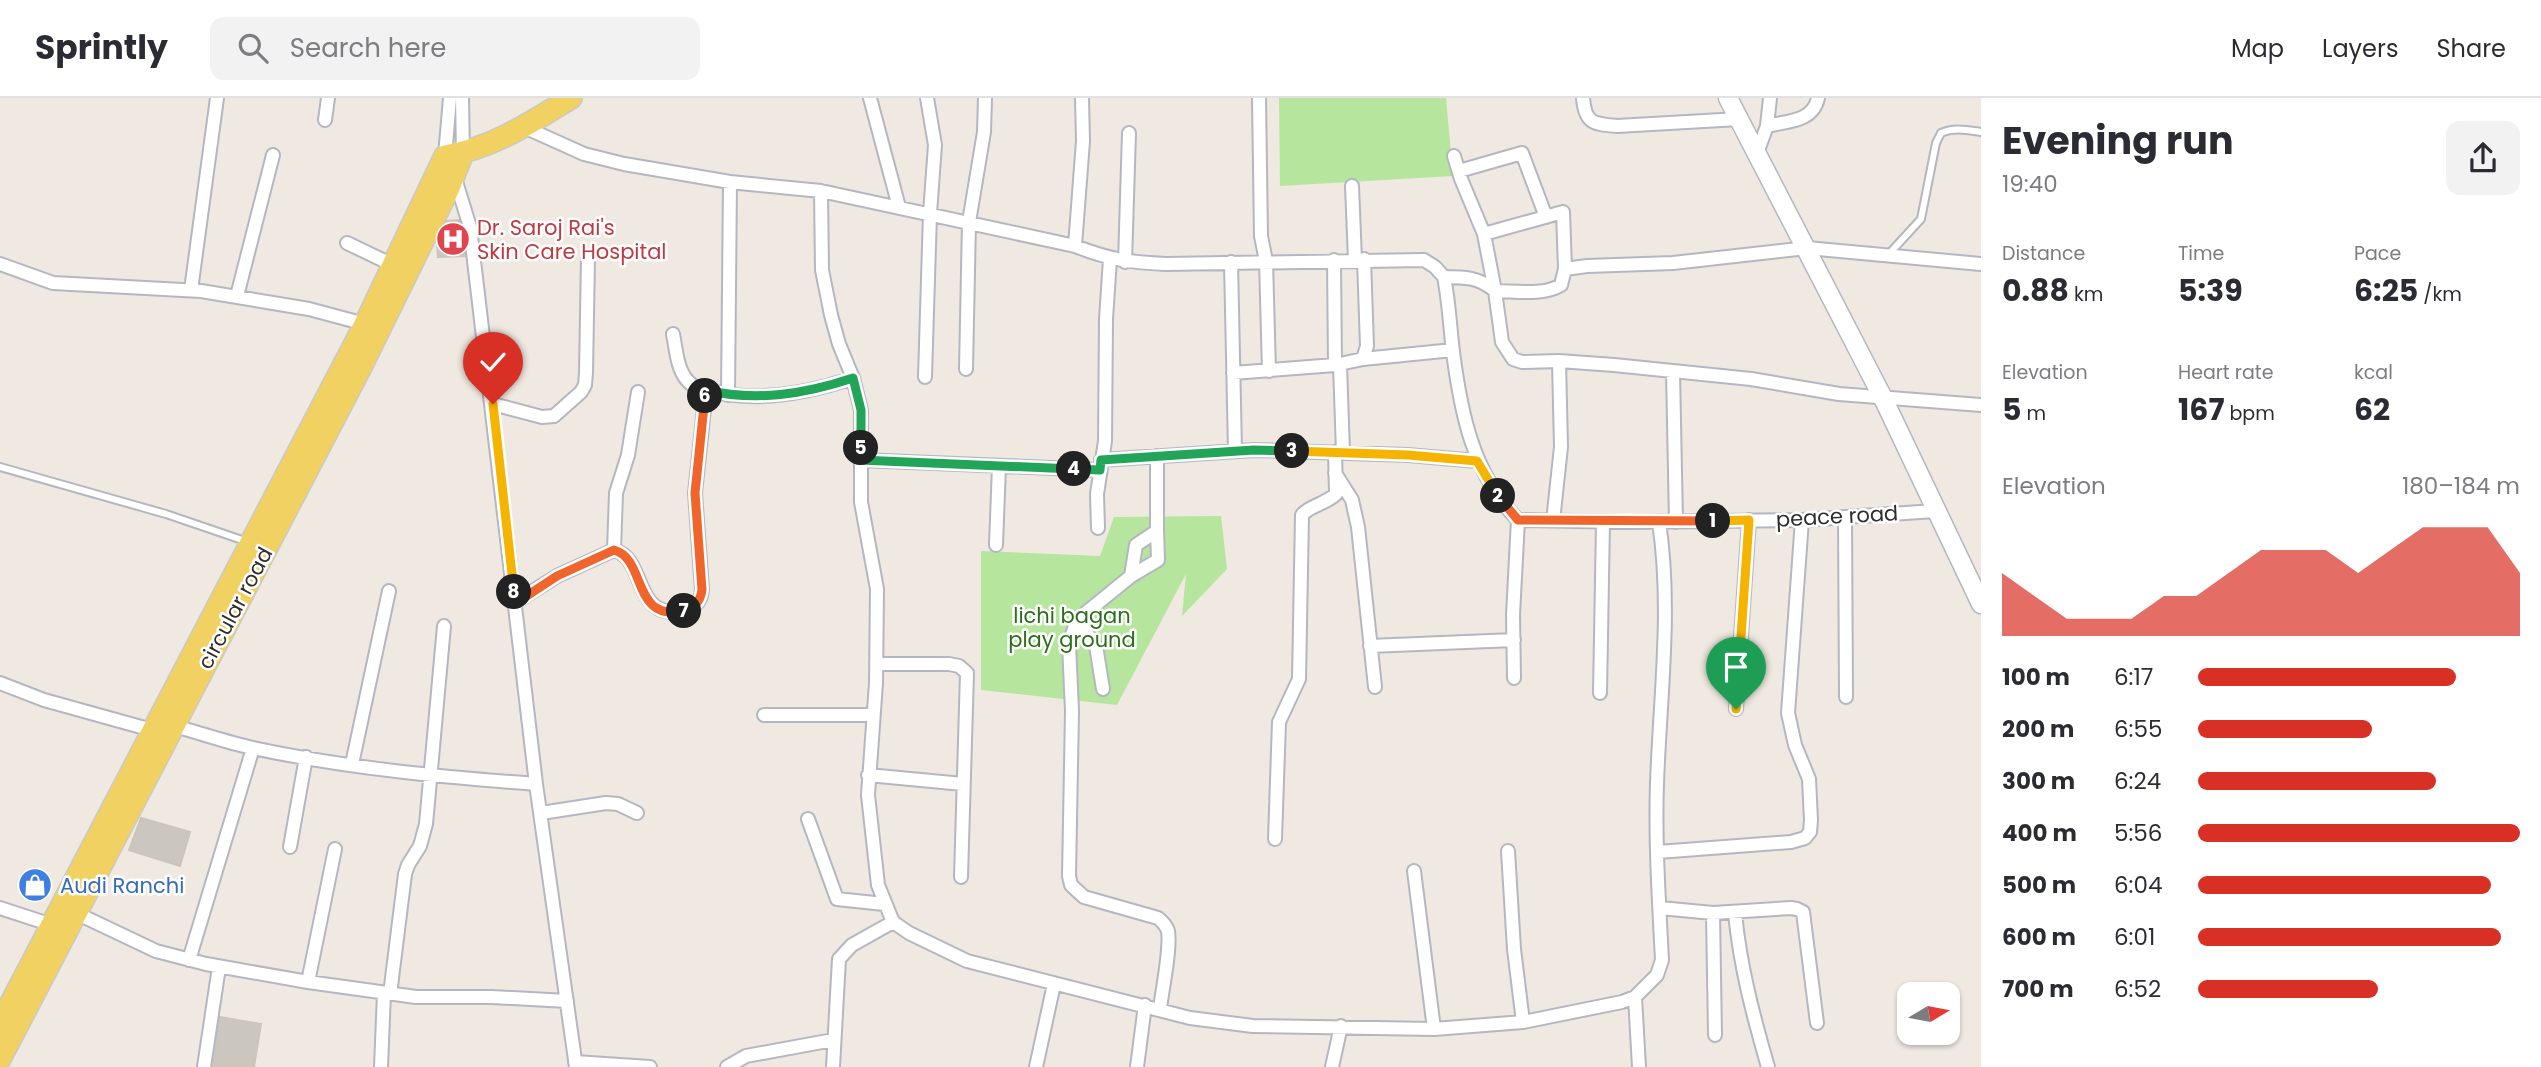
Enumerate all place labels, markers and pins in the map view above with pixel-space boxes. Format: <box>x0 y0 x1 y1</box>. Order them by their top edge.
place label: Dr. Saroj Rai's Skin Care Hospital <box>477 213 667 266</box>
hospital icon: Dr. Saroj Rai's Skin Care Hospital <box>434 220 472 258</box>
pin <box>463 332 523 404</box>
pin: 6 <box>688 378 722 414</box>
pin: 5 <box>844 430 878 466</box>
pin: 3 <box>1274 434 1310 468</box>
pin: 4 <box>1056 452 1092 486</box>
pin: 2 <box>1480 478 1516 514</box>
pin: 1 <box>1696 504 1730 538</box>
pin: 8 <box>496 574 532 610</box>
pin: 7 <box>666 594 702 628</box>
pin <box>1706 637 1766 709</box>
shop icon: Audi Ranchi <box>16 866 54 904</box>
place label: Audi Ranchi <box>60 871 184 900</box>

